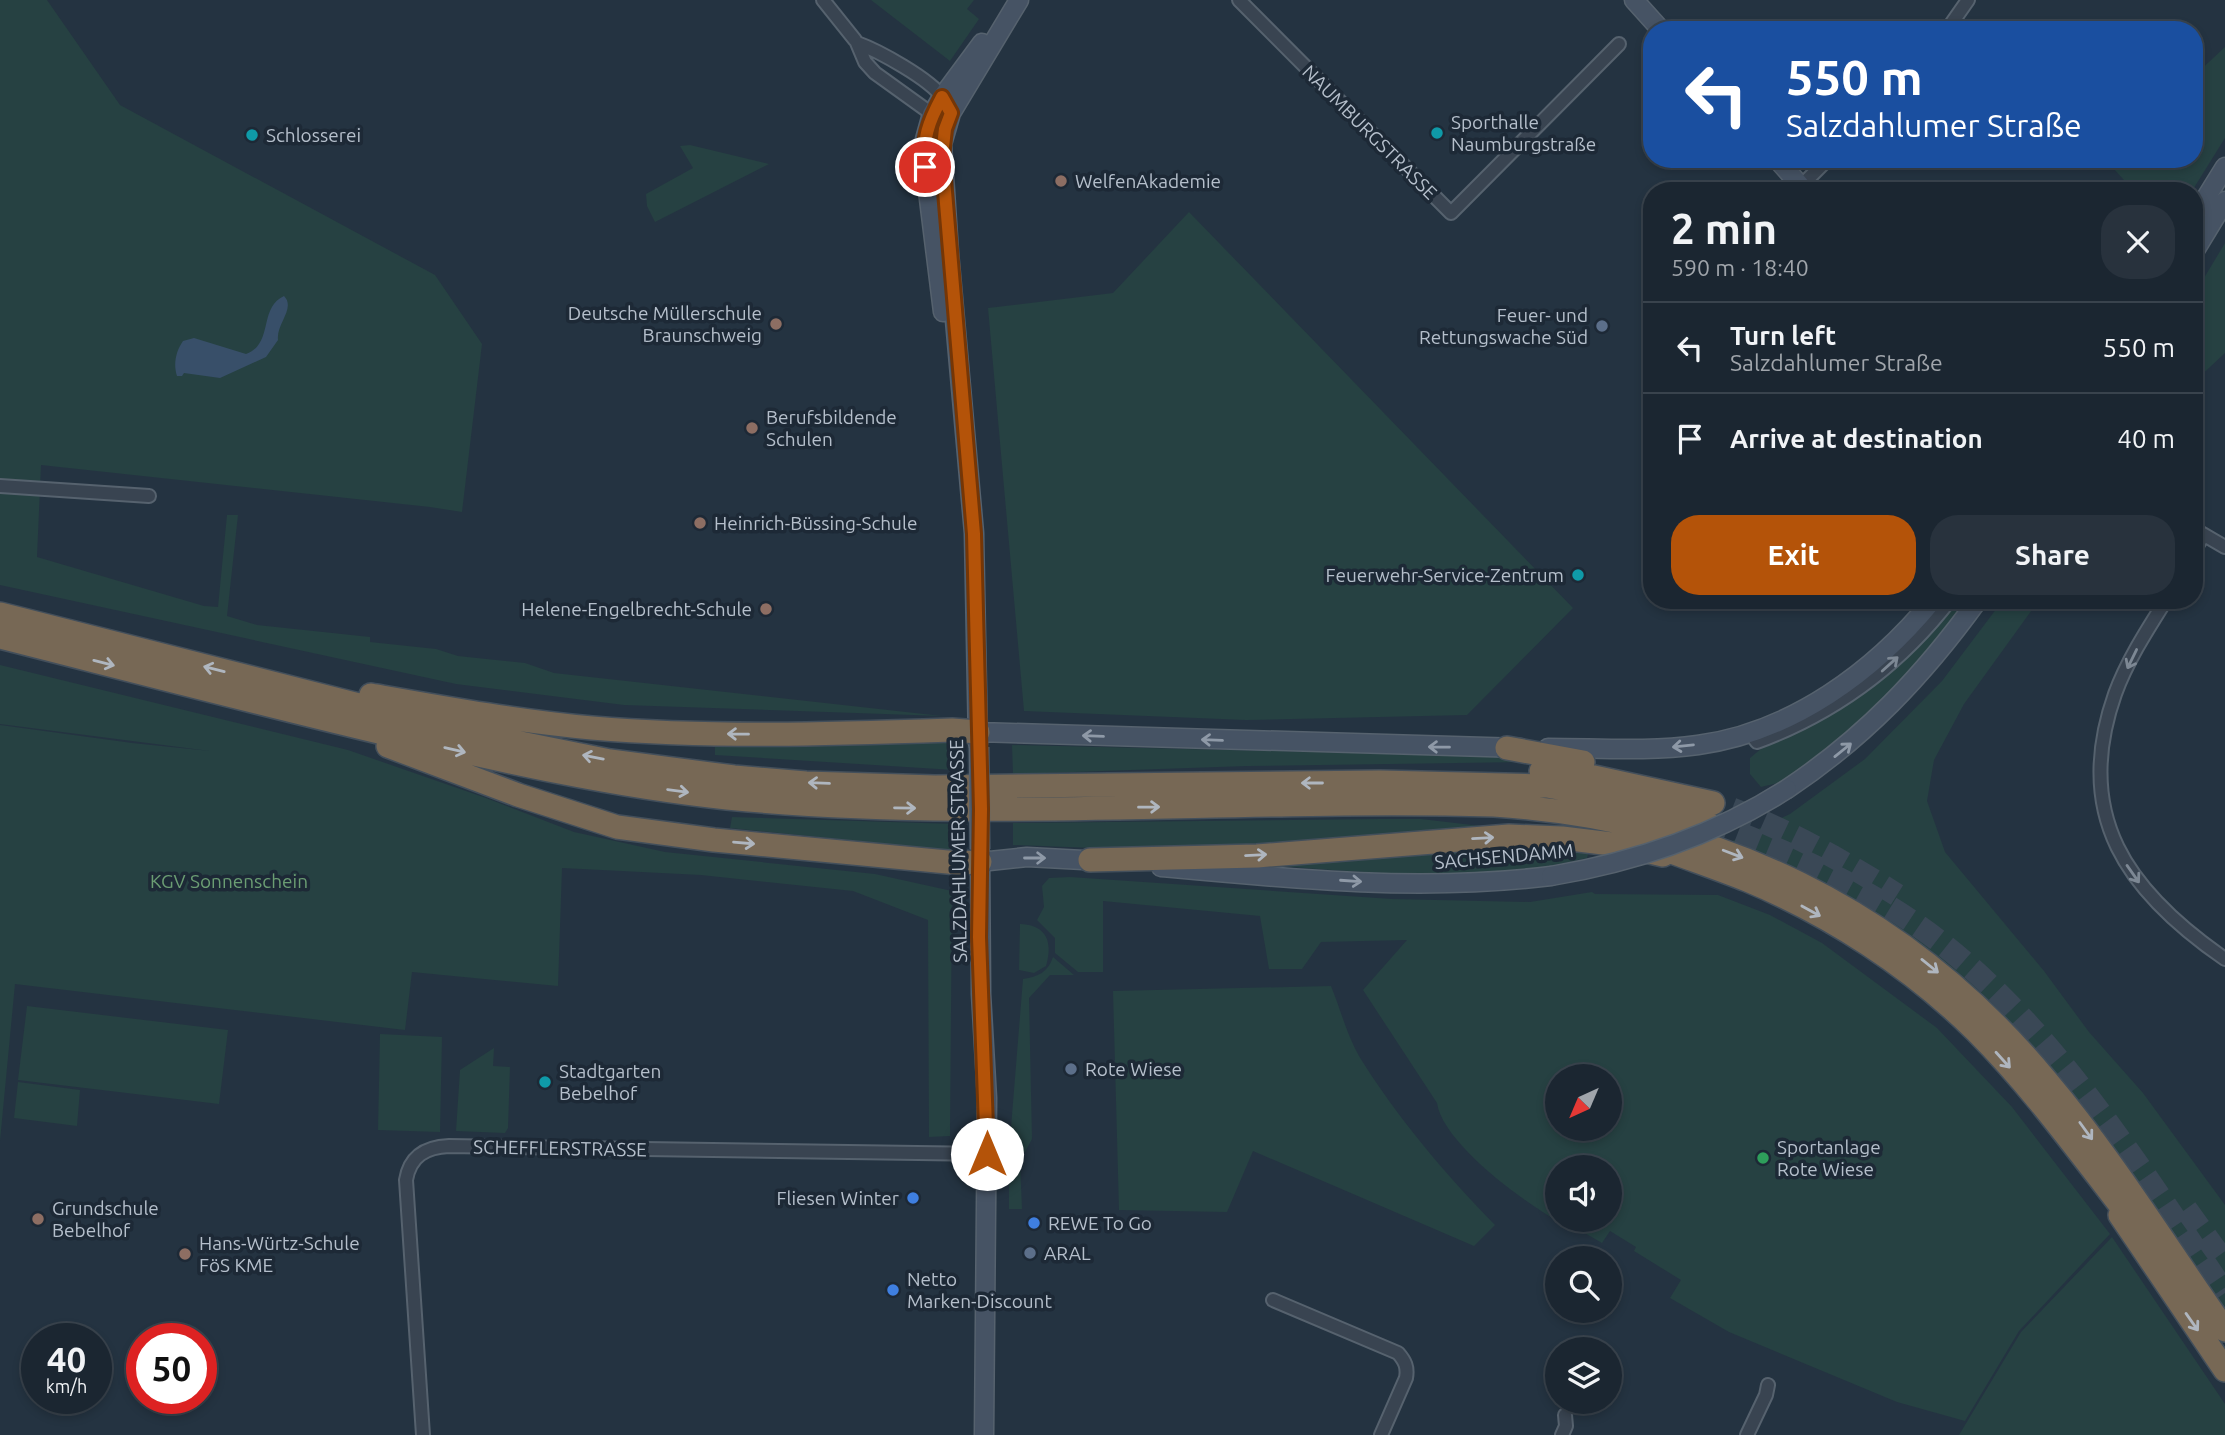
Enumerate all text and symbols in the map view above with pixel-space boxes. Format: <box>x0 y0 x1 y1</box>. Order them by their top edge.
icon: left <box>1671 49 1762 140</box>
text: 550 m <box>1786 49 1923 104</box>
street label: NAUMBURGSTRASSE <box>1298 60 1442 204</box>
text: Salzdahlumer Straße <box>1786 107 2082 143</box>
place label: Sporthalle Naumburgstraße <box>1451 111 1596 155</box>
place label: Schlosserei <box>266 124 361 146</box>
marker: Sporthalle Naumburgstraße <box>1429 125 1445 141</box>
marker: Schlosserei <box>244 127 260 143</box>
pin <box>895 137 955 197</box>
icon: arrive <box>906 148 944 186</box>
place label: WelfenAkademie <box>1075 170 1221 192</box>
marker: WelfenAkademie <box>1053 173 1069 189</box>
text: 2 min <box>1671 205 1777 252</box>
button: close <box>2101 205 2175 279</box>
text: 590 m · 18:40 <box>1671 255 1809 280</box>
place label: Deutsche Müllerschule Braunschweig <box>568 302 762 346</box>
place label: Feuer- und Rettungswache Süd <box>1419 304 1588 348</box>
marker: Deutsche Müllerschule Braunschweig <box>768 316 784 332</box>
marker: Feuer- und Rettungswache Süd <box>1594 318 1610 334</box>
text: Turn left <box>1730 321 1836 350</box>
icon: left <box>1671 329 1709 367</box>
text: 550 m <box>2103 333 2175 362</box>
text: Salzdahlumer Straße <box>1730 350 1943 375</box>
place label: Berufsbildende Schulen <box>766 406 897 450</box>
marker: Berufsbildende Schulen <box>744 420 760 436</box>
icon: arrive <box>1671 420 1709 458</box>
text: Arrive at destination <box>1730 424 1983 453</box>
text: 40 m <box>2117 424 2175 453</box>
place label: Heinrich-Büssing-Schule <box>714 512 917 534</box>
marker: Heinrich-Büssing-Schule <box>692 515 708 531</box>
button: Exit <box>1671 515 1916 595</box>
button: Share <box>1930 515 2175 595</box>
place label: Feuerwehr-Service-Zentrum <box>1326 564 1564 586</box>
marker: Feuerwehr-Service-Zentrum <box>1570 567 1586 583</box>
place label: Helene-Engelbrecht-Schule <box>521 598 752 620</box>
marker: Helene-Engelbrecht-Schule <box>758 601 774 617</box>
one-way arrow <box>2124 648 2138 669</box>
one-way arrow <box>1881 656 1899 672</box>
one-way arrow <box>92 657 115 670</box>
one-way arrow <box>203 662 226 675</box>
one-way arrow <box>727 727 750 741</box>
one-way arrow <box>1081 730 1104 743</box>
one-way arrow <box>1201 733 1224 747</box>
street label: SALZDAHLUMER STRASSE <box>945 739 971 963</box>
one-way arrow <box>1428 740 1451 753</box>
one-way arrow <box>1672 740 1695 753</box>
one-way arrow <box>1833 742 1851 757</box>
one-way arrow <box>443 744 466 757</box>
one-way arrow <box>582 750 605 764</box>
one-way arrow <box>1301 776 1324 790</box>
one-way arrow <box>808 777 831 790</box>
one-way arrow <box>666 785 689 798</box>
one-way arrow <box>1137 800 1160 814</box>
one-way arrow <box>893 801 916 814</box>
one-way arrow <box>1471 831 1494 844</box>
one-way arrow <box>732 837 754 850</box>
street label: SACHSENDAMM <box>1433 839 1575 873</box>
one-way arrow <box>1245 849 1268 862</box>
one-way arrow <box>1722 849 1744 861</box>
one-way arrow <box>1023 851 1046 865</box>
one-way arrow <box>2126 864 2140 883</box>
park label: KGV Sonnenschein <box>150 870 308 892</box>
one-way arrow <box>1339 875 1362 888</box>
one-way arrow <box>1800 905 1821 918</box>
one-way arrow <box>1921 959 1939 974</box>
one-way arrow <box>1994 1050 2010 1068</box>
place label: Rote Wiese <box>1085 1058 1182 1080</box>
place label: Stadtgarten Bebelhof <box>559 1060 661 1104</box>
marker: Rote Wiese <box>1063 1061 1079 1077</box>
north arrow <box>1545 1064 1622 1141</box>
map controls <box>1545 1064 1622 1414</box>
marker: Stadtgarten Bebelhof <box>537 1074 553 1090</box>
position arrow <box>950 1117 1024 1191</box>
one-way arrow <box>2079 1121 2093 1140</box>
street label: SCHEFFLERSTRASSE <box>473 1135 647 1161</box>
place label: Sportanlage Rote Wiese <box>1777 1136 1881 1180</box>
marker: Sportanlage Rote Wiese <box>1755 1150 1771 1166</box>
button: sound <box>1545 1155 1622 1232</box>
place label: Fliesen Winter <box>776 1187 899 1209</box>
marker: Fliesen Winter <box>905 1190 921 1206</box>
place label: Grundschule Bebelhof <box>52 1197 159 1241</box>
marker: Grundschule Bebelhof <box>30 1211 46 1227</box>
place label: REWE To Go <box>1048 1212 1152 1234</box>
marker: REWE To Go <box>1026 1215 1042 1231</box>
place label: Hans-Würtz-Schule FöS KME <box>199 1232 360 1276</box>
place label: ARAL <box>1044 1242 1091 1264</box>
marker: ARAL <box>1022 1245 1038 1261</box>
marker: Hans-Würtz-Schule FöS KME <box>177 1246 193 1262</box>
button: search <box>1545 1246 1622 1323</box>
place label: Netto Marken-Discount <box>907 1268 1052 1312</box>
marker: Netto Marken-Discount <box>885 1282 901 1298</box>
one-way arrow <box>2185 1312 2199 1331</box>
speed limit sign: 50 <box>126 1323 217 1414</box>
button: layers <box>1545 1337 1622 1414</box>
text: 40 <box>47 1339 86 1379</box>
text: km/h <box>46 1376 87 1396</box>

